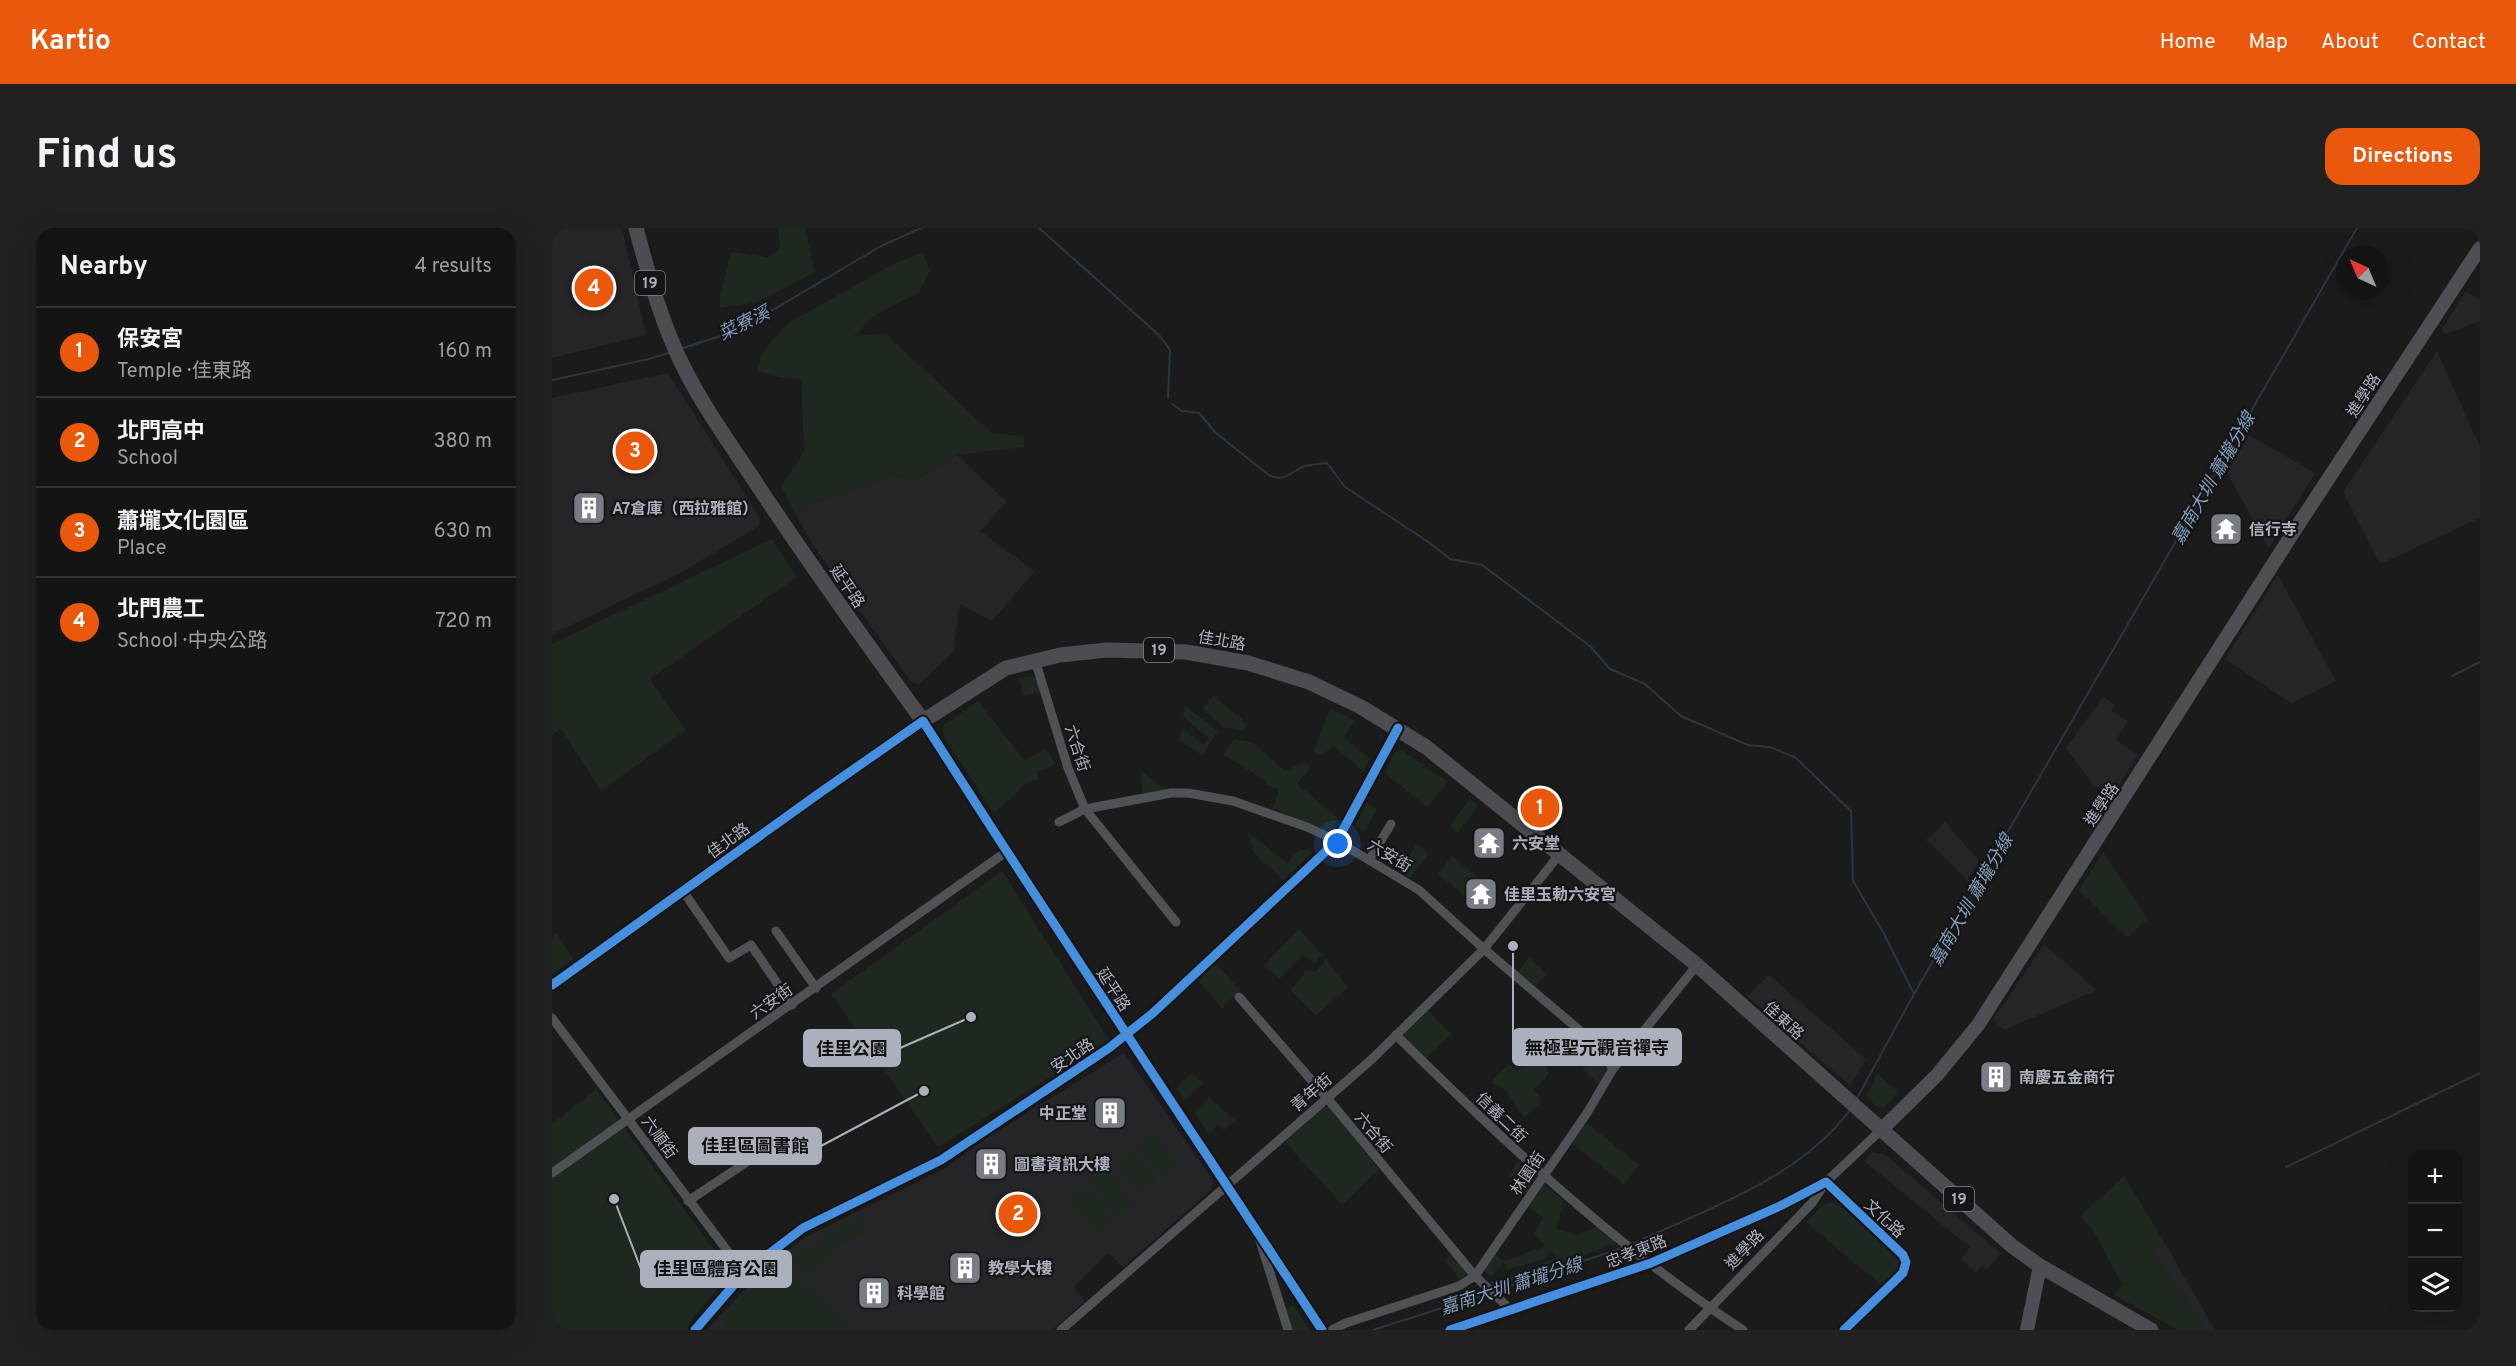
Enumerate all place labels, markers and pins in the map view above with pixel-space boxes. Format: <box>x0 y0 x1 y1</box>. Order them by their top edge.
pin: 4 <box>574 266 614 310</box>
pin: 3 <box>616 428 655 474</box>
building icon: A7倉庫（西拉雅館） <box>571 490 607 526</box>
place label: A7倉庫（西拉雅館） <box>612 499 758 520</box>
temple icon: 信行寺 <box>2208 511 2244 547</box>
place label: 信行寺 <box>2249 521 2297 541</box>
pin: 1 <box>1520 786 1560 830</box>
temple icon: 六安堂 <box>1471 825 1507 861</box>
place label: 六安堂 <box>1512 835 1560 855</box>
temple icon: 佳里玉勅六安宮 <box>1463 876 1499 912</box>
place label: 佳里玉勅六安宮 <box>1504 886 1616 906</box>
callout: 無極聖元觀音禪寺 <box>1513 1029 1681 1065</box>
callout: 佳里公園 <box>804 1030 900 1066</box>
building icon: 南慶五金商行 <box>1978 1059 2014 1095</box>
place label: 南慶五金商行 <box>2019 1068 2115 1089</box>
building icon: 中正堂 <box>1092 1095 1128 1131</box>
place label: 中正堂 <box>1039 1105 1087 1125</box>
callout: 佳里區圖書館 <box>689 1128 821 1164</box>
building icon: 圖書資訊大樓 <box>973 1146 1009 1182</box>
place label: 圖書資訊大樓 <box>1014 1155 1110 1176</box>
pin: 2 <box>998 1192 1038 1236</box>
building icon: 教學大樓 <box>947 1250 983 1286</box>
callout: 佳里區體育公園 <box>641 1251 791 1287</box>
place label: 教學大樓 <box>988 1260 1052 1280</box>
building icon: 科學館 <box>856 1275 892 1311</box>
place label: 科學館 <box>897 1285 945 1305</box>

